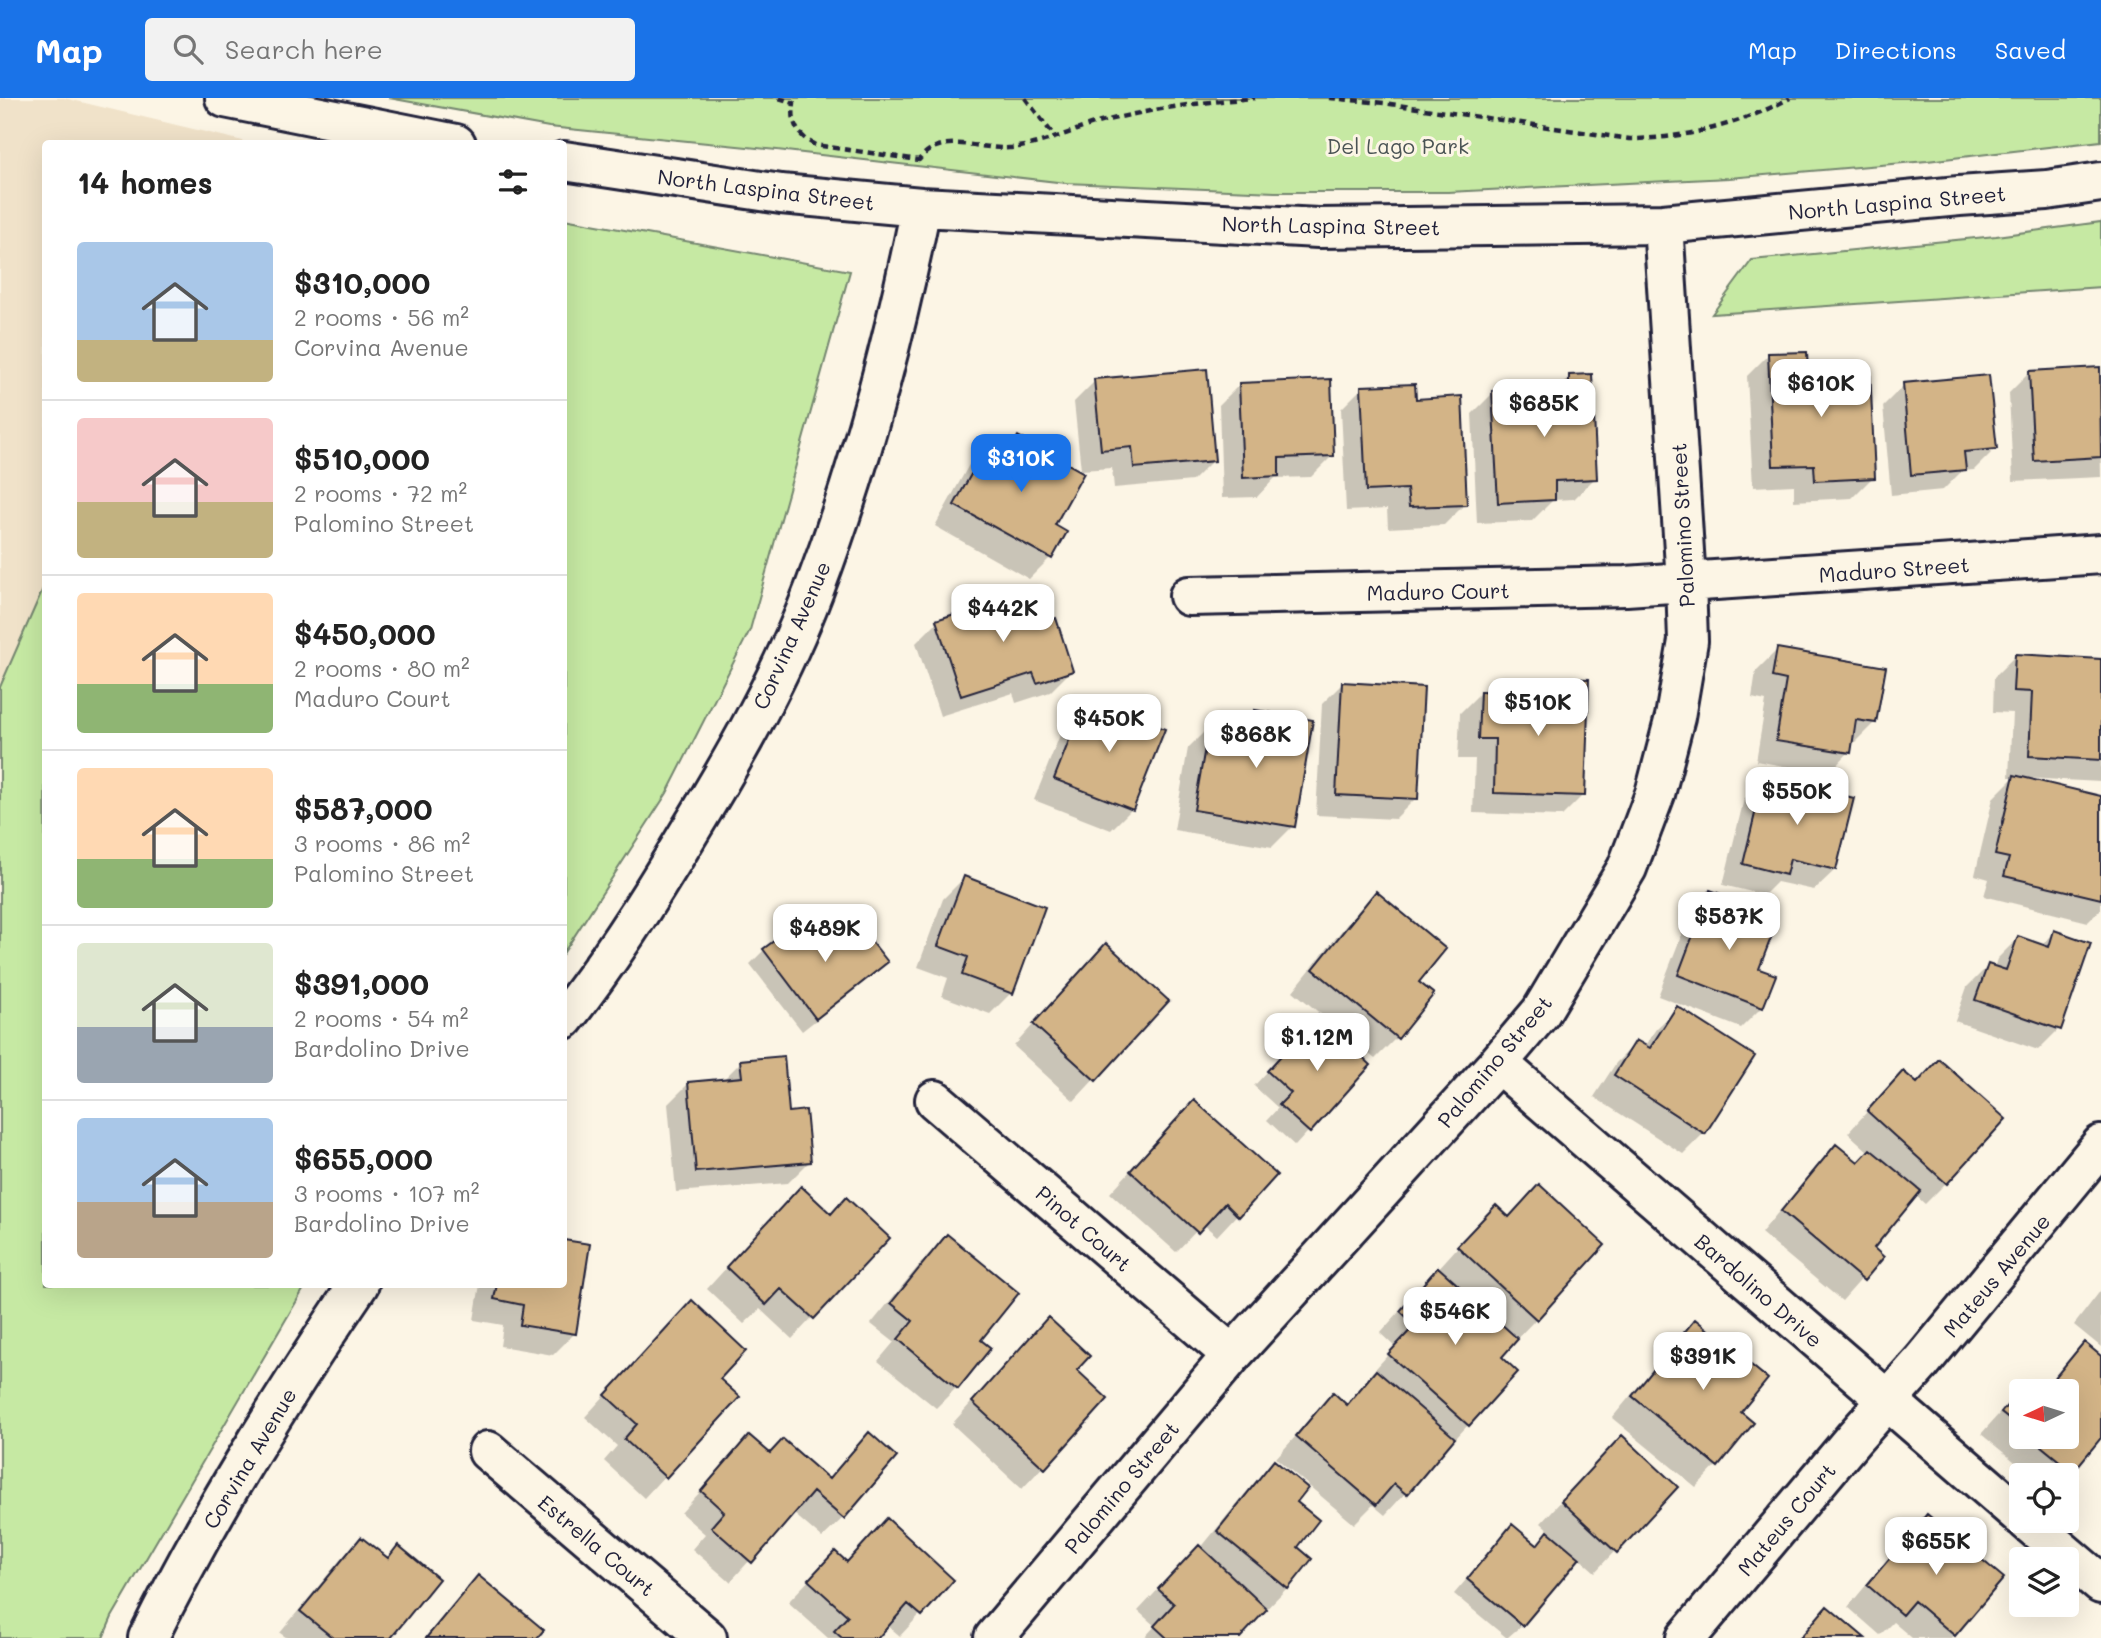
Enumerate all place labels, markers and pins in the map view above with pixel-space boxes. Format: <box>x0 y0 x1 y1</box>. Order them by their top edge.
pin: $610K <box>1772 360 1870 419</box>
pin: $685K <box>1495 380 1593 439</box>
pin: $310K <box>972 434 1070 494</box>
pin: $442K <box>954 584 1052 644</box>
pin: $510K <box>1489 678 1587 738</box>
pin: $450K <box>1060 694 1158 754</box>
pin: $868K <box>1207 710 1305 770</box>
pin: $550K <box>1748 768 1846 827</box>
pin: $587K <box>1680 892 1778 952</box>
pin: $489K <box>776 904 874 964</box>
pin: $1.12M <box>1260 1014 1374 1073</box>
pin: $546K <box>1406 1288 1504 1347</box>
pin: $391K <box>1654 1332 1752 1392</box>
pin: $655K <box>1887 1518 1985 1577</box>

